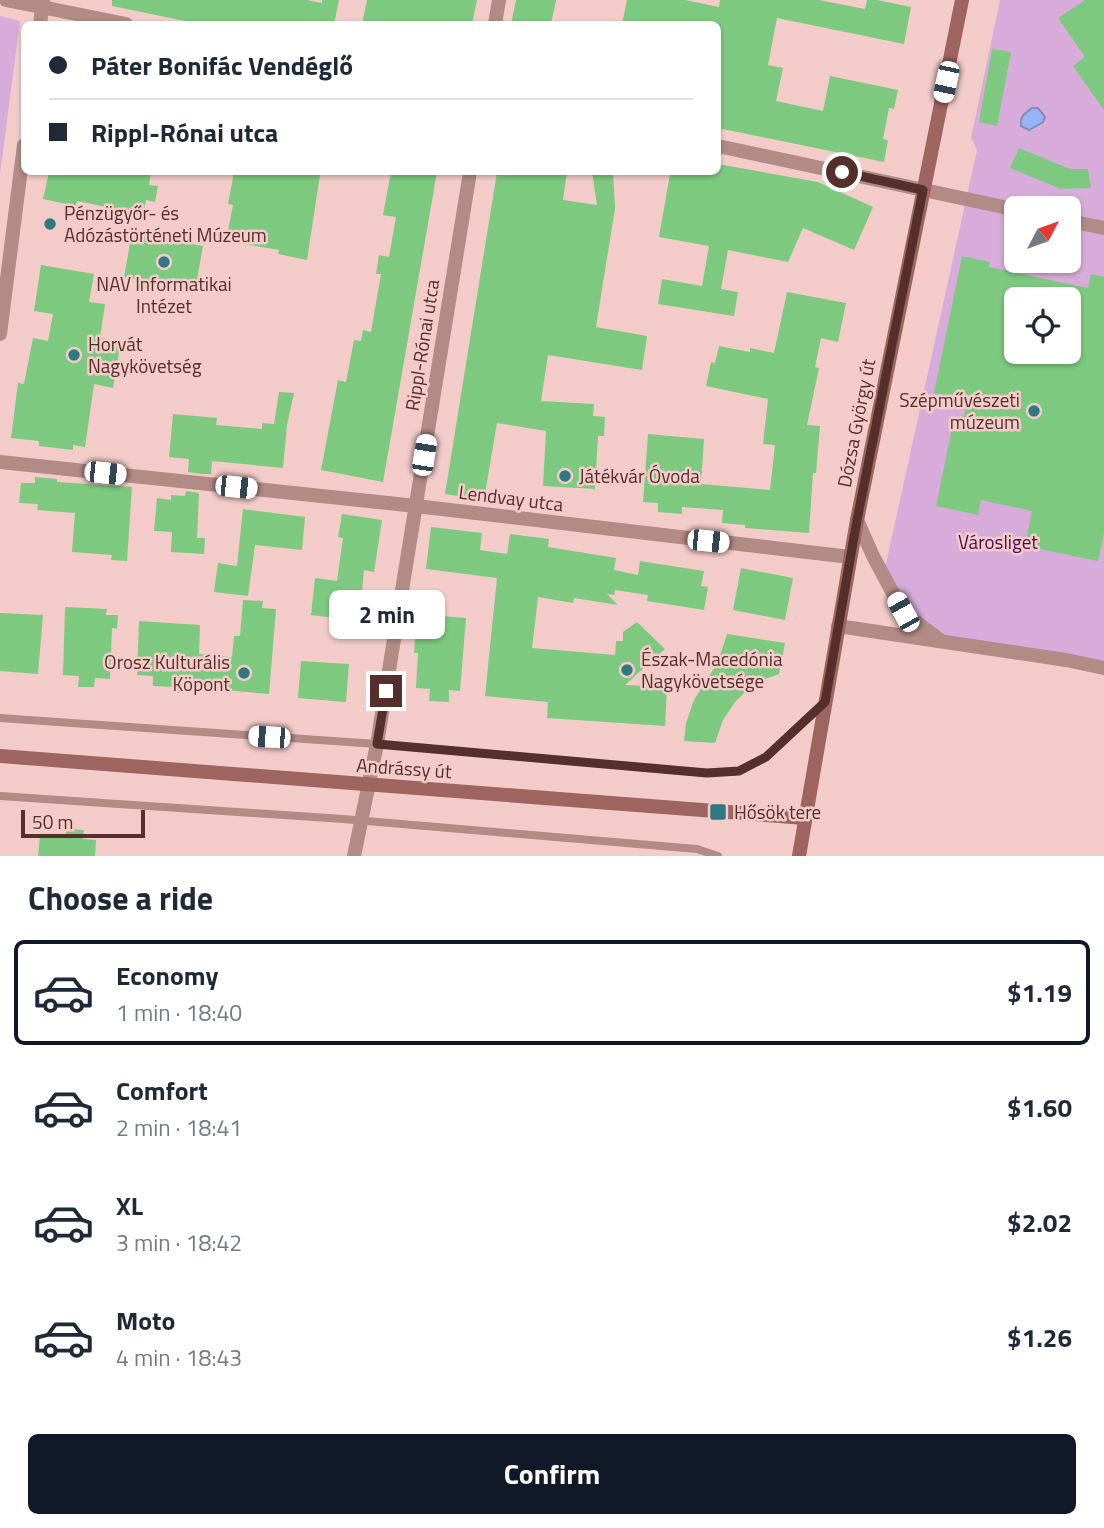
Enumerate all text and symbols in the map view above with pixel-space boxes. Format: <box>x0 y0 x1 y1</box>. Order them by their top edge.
text: Páter Bonifác Vendéglő <box>91 46 353 85</box>
car <box>932 59 961 105</box>
text: Rippl-Rónai utca <box>91 113 278 152</box>
route start <box>826 156 858 188</box>
north arrow <box>1004 196 1082 273</box>
map controls <box>1004 196 1081 364</box>
place label: Pénzügyőr- és Adózástörténeti Múzeum <box>64 198 267 249</box>
marker: Pénzügyőr- és Adózástörténeti Múzeum <box>42 216 58 232</box>
marker: NAV Informatikai Intézet <box>156 254 172 270</box>
place label: NAV Informatikai Intézet <box>96 269 232 320</box>
street label: Rippl-Rónai utca <box>397 277 446 413</box>
button: locate <box>1004 287 1081 364</box>
place label: Horvát Nagykövetség <box>88 329 202 380</box>
marker: Horvát Nagykövetség <box>66 347 82 363</box>
street label: Dózsa György út <box>829 356 882 490</box>
place label: Szépművészeti múzeum <box>899 385 1020 436</box>
marker: Szépművészeti múzeum <box>1026 403 1042 419</box>
car <box>411 433 438 477</box>
car <box>84 460 127 486</box>
place label: Játékvár Óvoda <box>579 461 700 490</box>
marker: Játékvár Óvoda <box>557 468 573 484</box>
car <box>215 474 258 500</box>
street label: Lendvay utca <box>457 477 566 518</box>
park label: Városliget <box>958 527 1038 556</box>
car <box>687 528 730 554</box>
car <box>884 589 923 635</box>
callout: 2 min <box>328 590 444 638</box>
text: 2 min <box>359 597 415 632</box>
place label: Észak-Macedónia Nagykövetsége <box>641 644 783 695</box>
place label: Orosz Kulturális Köpont <box>104 647 230 698</box>
marker: Észak-Macedónia Nagykövetsége <box>619 662 635 678</box>
marker: Orosz Kulturális Köpont <box>236 665 252 681</box>
route end <box>370 675 402 707</box>
car <box>248 725 291 749</box>
street label: Andrássy út <box>355 750 453 785</box>
place label: Hősök tere <box>734 797 821 826</box>
marker: Hősök tere <box>708 802 728 822</box>
scale bar <box>21 807 145 839</box>
text: 50 m <box>32 807 73 836</box>
text: Choose a ride <box>28 874 213 922</box>
text: Economy <box>116 956 218 995</box>
icon: car <box>32 961 95 1024</box>
text: $1.19 <box>1007 973 1072 1012</box>
text: 1 min · 18:40 <box>116 995 242 1030</box>
text: Comfort <box>116 1071 208 1110</box>
icon: car <box>32 1076 95 1139</box>
text: $1.60 <box>1007 1088 1072 1127</box>
text: 2 min · 18:41 <box>116 1110 242 1145</box>
text: XL <box>116 1186 143 1225</box>
icon: car <box>32 1191 95 1254</box>
text: $2.02 <box>1007 1203 1072 1242</box>
text: 3 min · 18:42 <box>116 1225 242 1260</box>
text: Moto <box>116 1301 175 1340</box>
icon: car <box>32 1306 95 1369</box>
text: $1.26 <box>1007 1318 1072 1357</box>
text: 4 min · 18:43 <box>116 1340 242 1375</box>
button: Confirm <box>28 1434 1076 1514</box>

